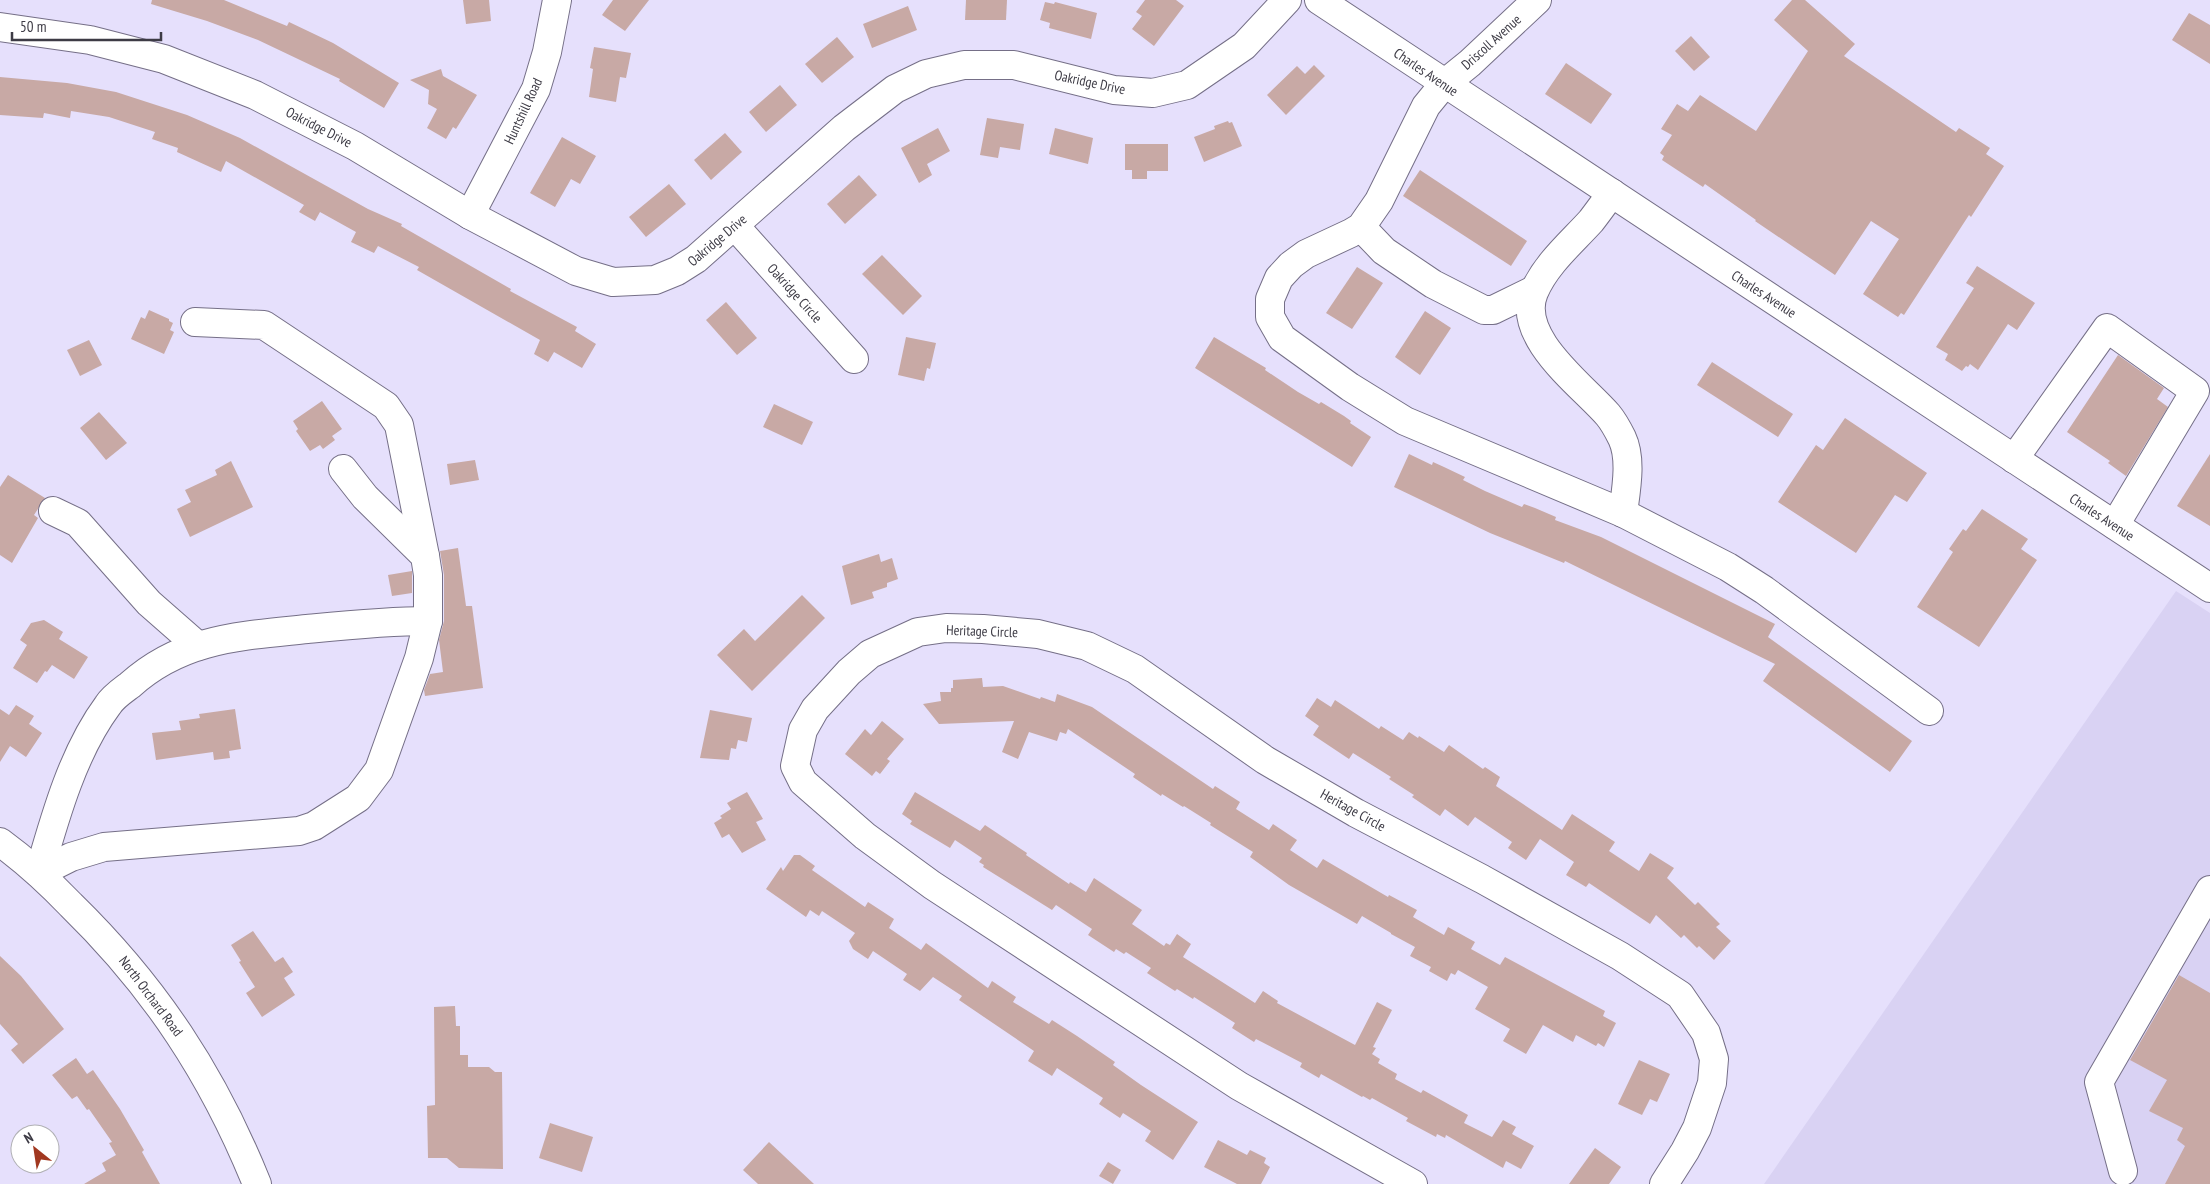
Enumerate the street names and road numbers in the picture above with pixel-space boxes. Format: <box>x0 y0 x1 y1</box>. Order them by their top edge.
street label: Driscoll Avenue <box>1457 10 1525 74</box>
street label: Charles Avenue <box>1390 44 1462 100</box>
street label: Oakridge Drive <box>1053 66 1127 98</box>
street label: Huntshill Road <box>500 75 546 147</box>
street label: Oakridge Drive <box>283 103 355 151</box>
street label: Oakridge Drive <box>684 210 750 270</box>
street label: Oakridge Circle <box>764 260 827 327</box>
street label: Charles Avenue <box>1728 266 1800 322</box>
street label: Charles Avenue <box>2066 489 2138 545</box>
street label: Heritage Circle <box>946 621 1018 641</box>
street label: Heritage Circle <box>1317 785 1389 835</box>
street label: North Orchard Road <box>115 952 187 1040</box>

